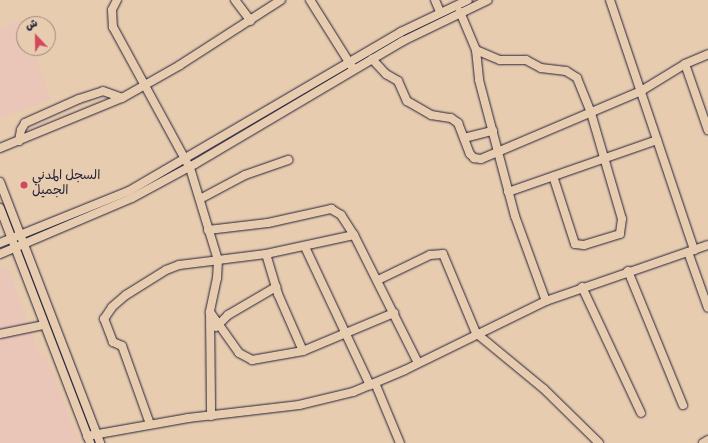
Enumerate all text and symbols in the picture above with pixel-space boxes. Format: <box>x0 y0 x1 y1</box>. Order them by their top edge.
north arrow <box>16 16 56 56</box>
text: ش <box>23 16 40 35</box>
place label: السجل المدني الجميل <box>32 170 100 201</box>
marker: السجل المدني الجميل <box>19 180 29 190</box>

